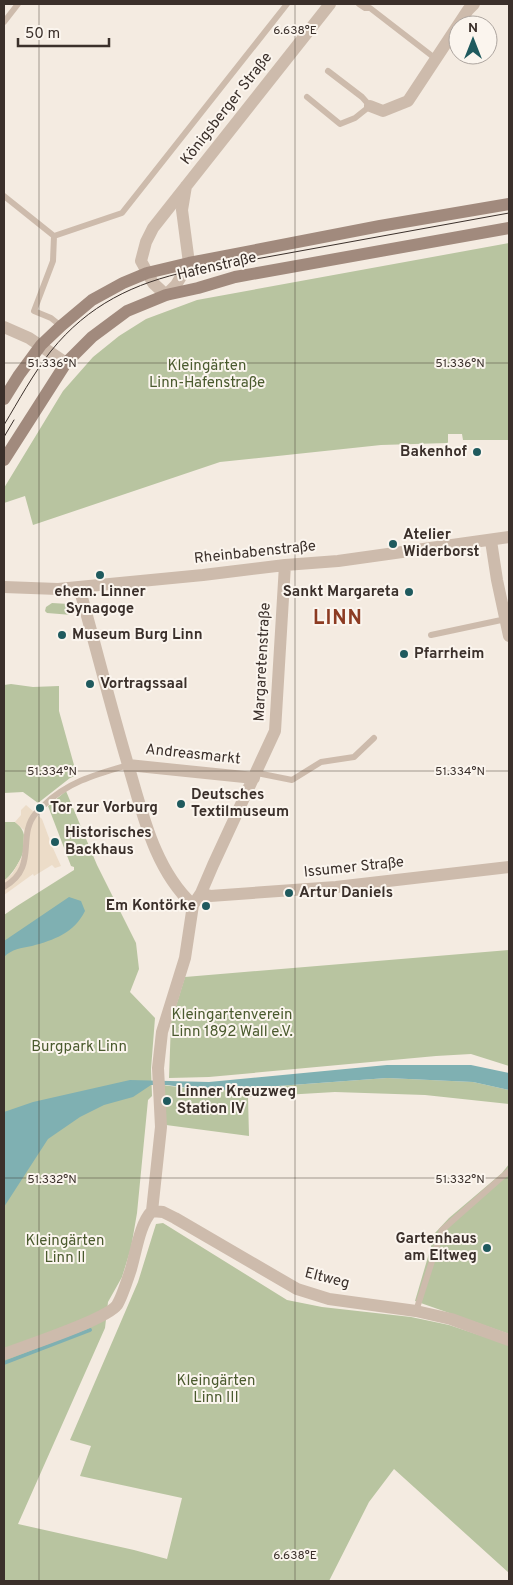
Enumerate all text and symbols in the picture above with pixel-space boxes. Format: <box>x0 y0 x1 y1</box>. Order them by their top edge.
scale bar <box>18 15 109 47</box>
north arrow <box>448 15 498 65</box>
text: N <box>468 20 478 37</box>
text: 6.638°E <box>273 23 317 39</box>
text: 50 m <box>25 25 60 44</box>
street label: Königsberger Straße <box>177 49 277 169</box>
street label: Hafenstraße <box>175 249 259 285</box>
text: 51.336°N <box>27 356 77 372</box>
text: 51.336°N <box>435 356 485 372</box>
park label: Kleingärten Linn-Hafenstraße <box>149 357 265 393</box>
place label: Bakenhof <box>400 443 468 462</box>
marker: Bakenhof <box>471 446 483 458</box>
place label: Atelier Widerborst <box>403 526 480 562</box>
street label: Rheinbabenstraße <box>193 537 317 569</box>
marker: Atelier Widerborst <box>387 538 399 550</box>
marker: ehem. Linner Synagoge <box>94 569 106 581</box>
place label: ehem. Linner Synagoge <box>54 583 147 619</box>
place label: Sankt Margareta <box>283 583 399 602</box>
marker: Sankt Margareta <box>403 586 415 598</box>
street label: Margaretenstraße <box>250 602 276 722</box>
district label: LINN <box>313 606 363 632</box>
place label: Museum Burg Linn <box>72 626 203 645</box>
marker: Museum Burg Linn <box>56 629 68 641</box>
place label: Pfarrheim <box>414 645 484 664</box>
marker: Pfarrheim <box>398 648 410 660</box>
place label: Vortragssaal <box>100 675 188 694</box>
marker: Vortragssaal <box>84 678 96 690</box>
street label: Andreasmarkt <box>144 741 242 769</box>
text: 51.334°N <box>27 764 77 780</box>
text: 51.334°N <box>435 764 485 780</box>
place label: Deutsches Textilmuseum <box>191 786 289 822</box>
marker: Deutsches Textilmuseum <box>175 798 187 810</box>
place label: Tor zur Vorburg <box>50 799 158 818</box>
marker: Tor zur Vorburg <box>34 802 46 814</box>
place label: Historisches Backhaus <box>65 824 152 860</box>
marker: Historisches Backhaus <box>49 836 61 848</box>
street label: Issumer Straße <box>303 853 405 883</box>
place label: Artur Daniels <box>299 884 393 903</box>
marker: Artur Daniels <box>283 887 295 899</box>
place label: Em Kontörke <box>106 897 196 916</box>
marker: Em Kontörke <box>200 900 212 912</box>
park label: Kleingartenverein Linn 1892 Wall e.V. <box>171 1006 293 1042</box>
park label: Burgpark Linn <box>31 1038 127 1057</box>
place label: Linner Kreuzweg Station IV <box>177 1083 296 1119</box>
marker: Linner Kreuzweg Station IV <box>161 1095 173 1107</box>
text: 51.332°N <box>27 1172 77 1188</box>
text: 51.332°N <box>435 1172 485 1188</box>
place label: Gartenhaus am Eltweg <box>395 1230 477 1266</box>
park label: Kleingärten Linn II <box>26 1232 104 1268</box>
marker: Gartenhaus am Eltweg <box>481 1242 493 1254</box>
street label: Eltweg <box>303 1264 351 1294</box>
park label: Kleingärten Linn III <box>177 1372 255 1408</box>
text: 6.638°E <box>273 1548 317 1564</box>

